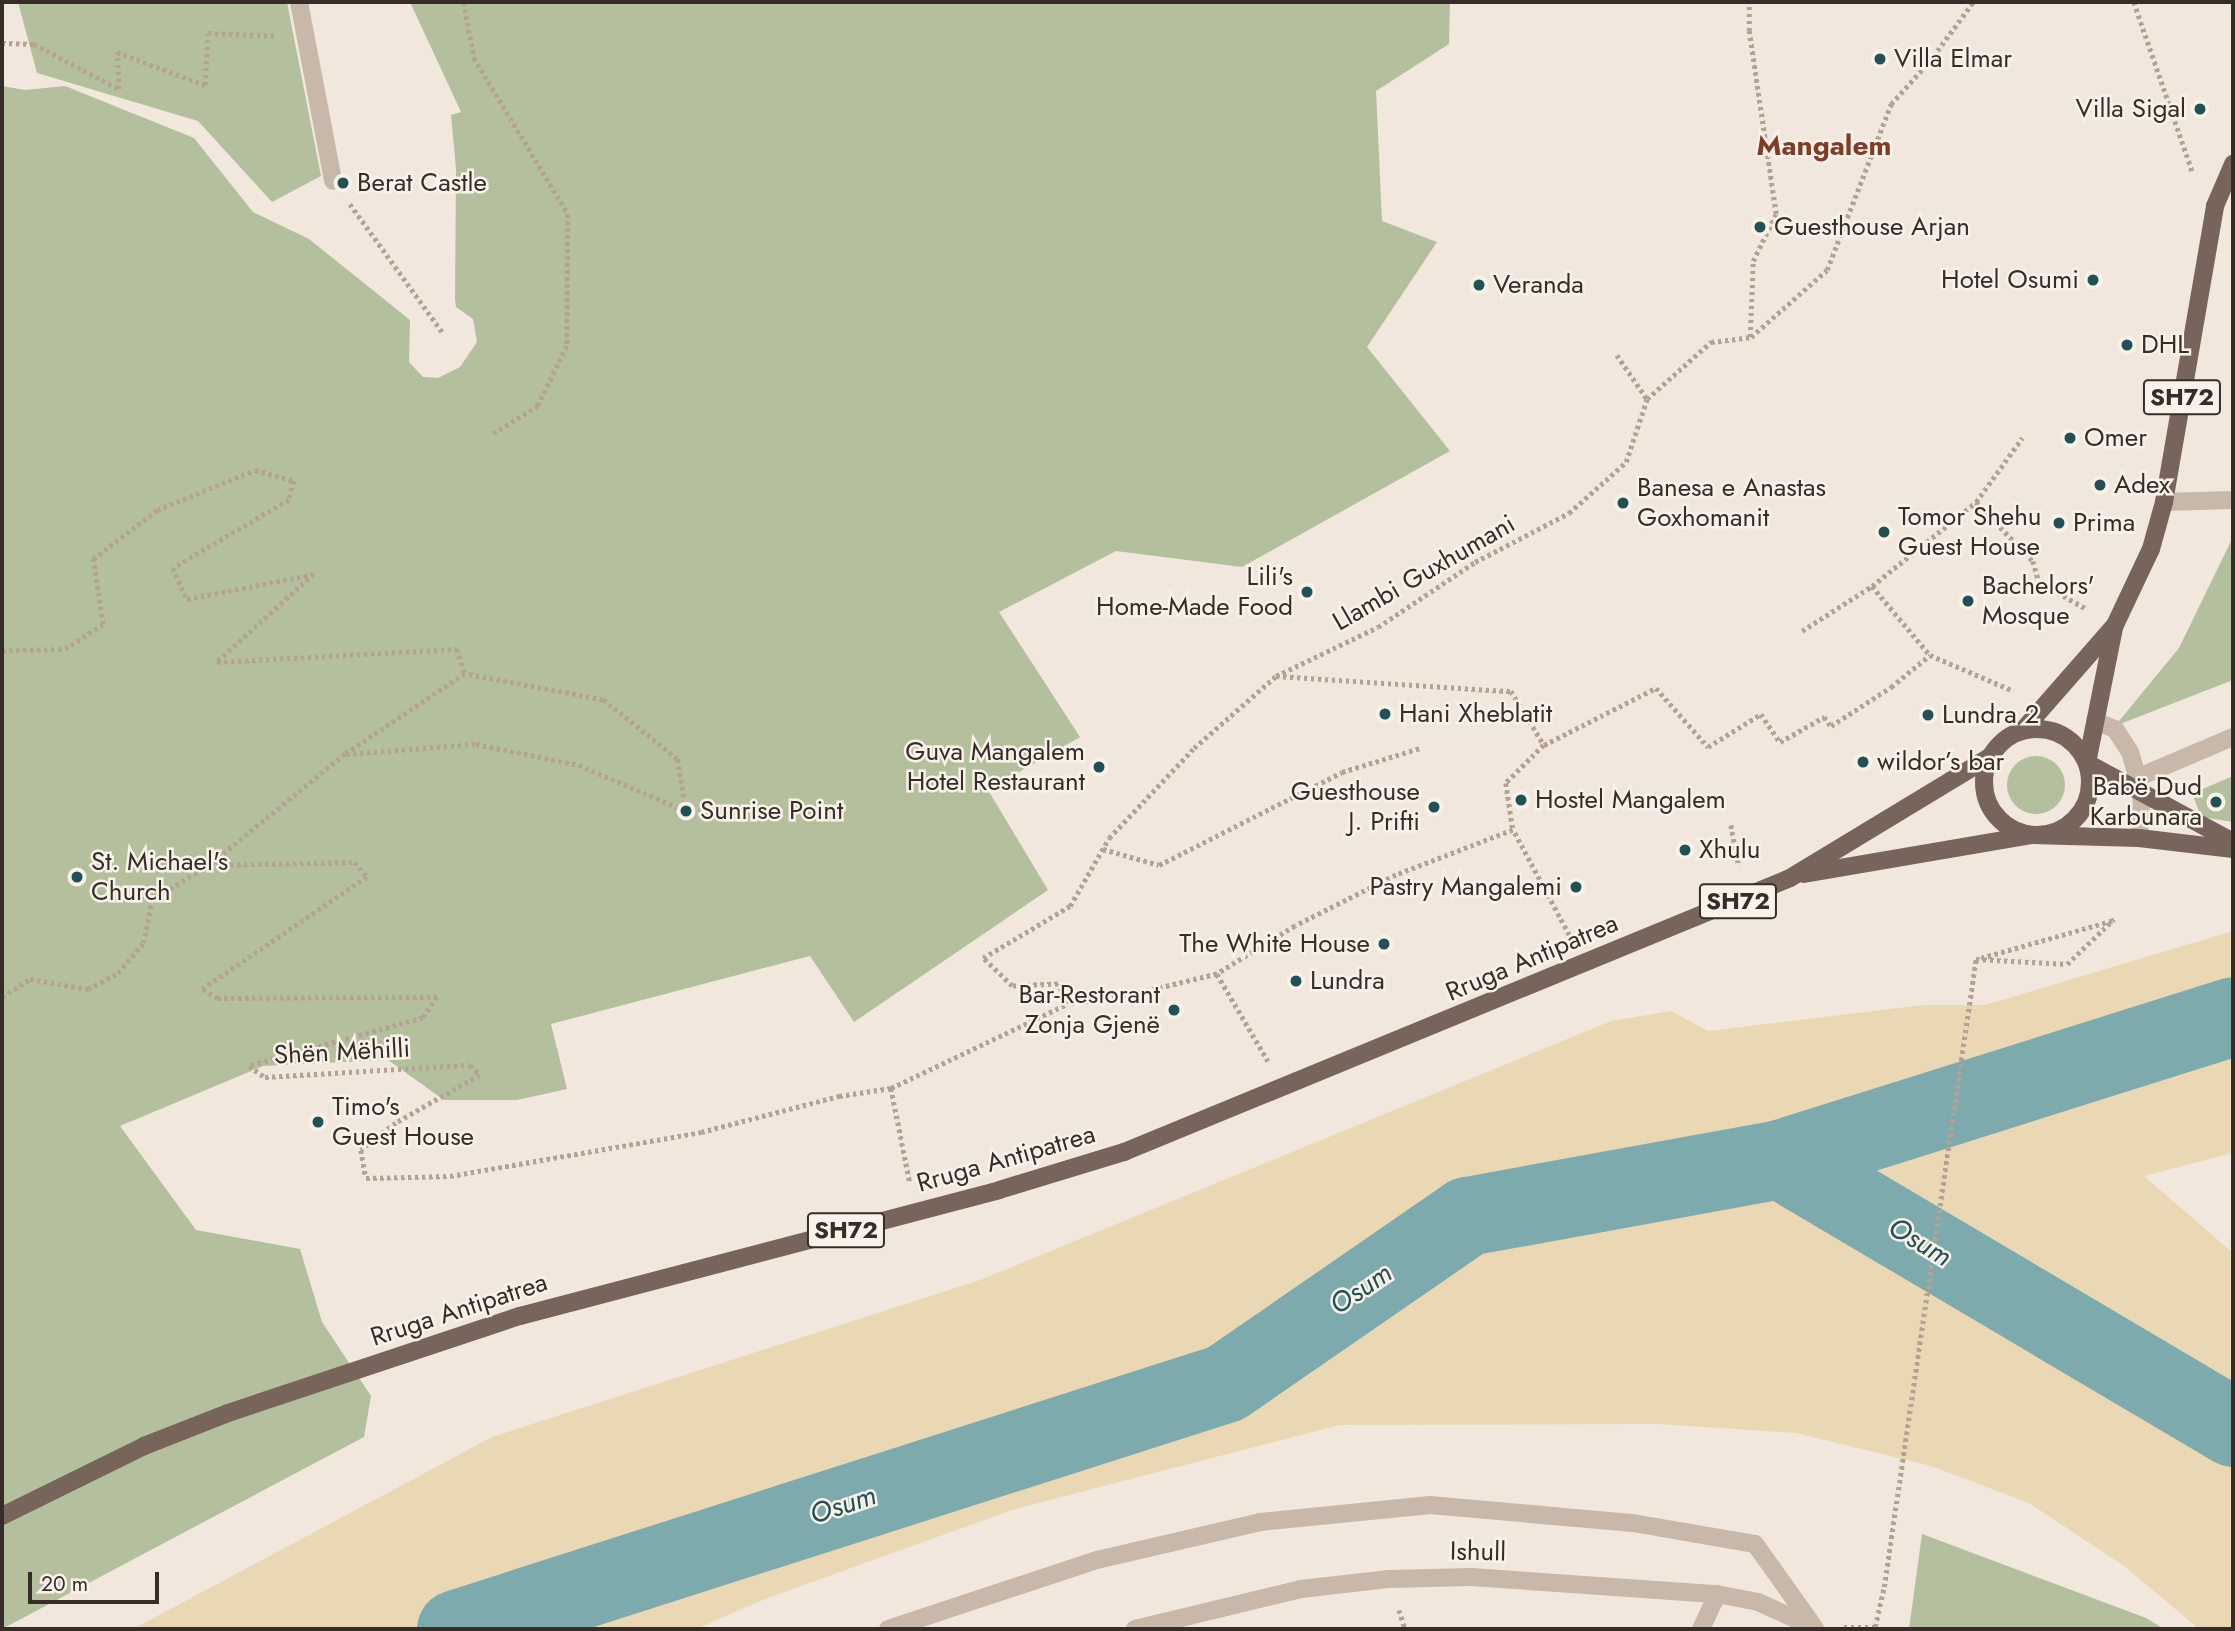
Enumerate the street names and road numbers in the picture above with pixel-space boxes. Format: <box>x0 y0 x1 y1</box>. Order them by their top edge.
road number: SH72 <box>2142 376 2222 418</box>
street label: Llambi Guxhumani <box>1327 508 1521 638</box>
road number: SH72 <box>1698 880 1778 922</box>
street label: Rruga Antipatrea <box>1441 908 1623 1008</box>
street label: Shën Mëhilli <box>273 1033 411 1071</box>
street label: Rruga Antipatrea <box>913 1119 1099 1199</box>
road number: SH72 <box>806 1210 886 1250</box>
street label: Rruga Antipatrea <box>367 1267 551 1353</box>
street label: Ishull <box>1450 1536 1506 1568</box>

